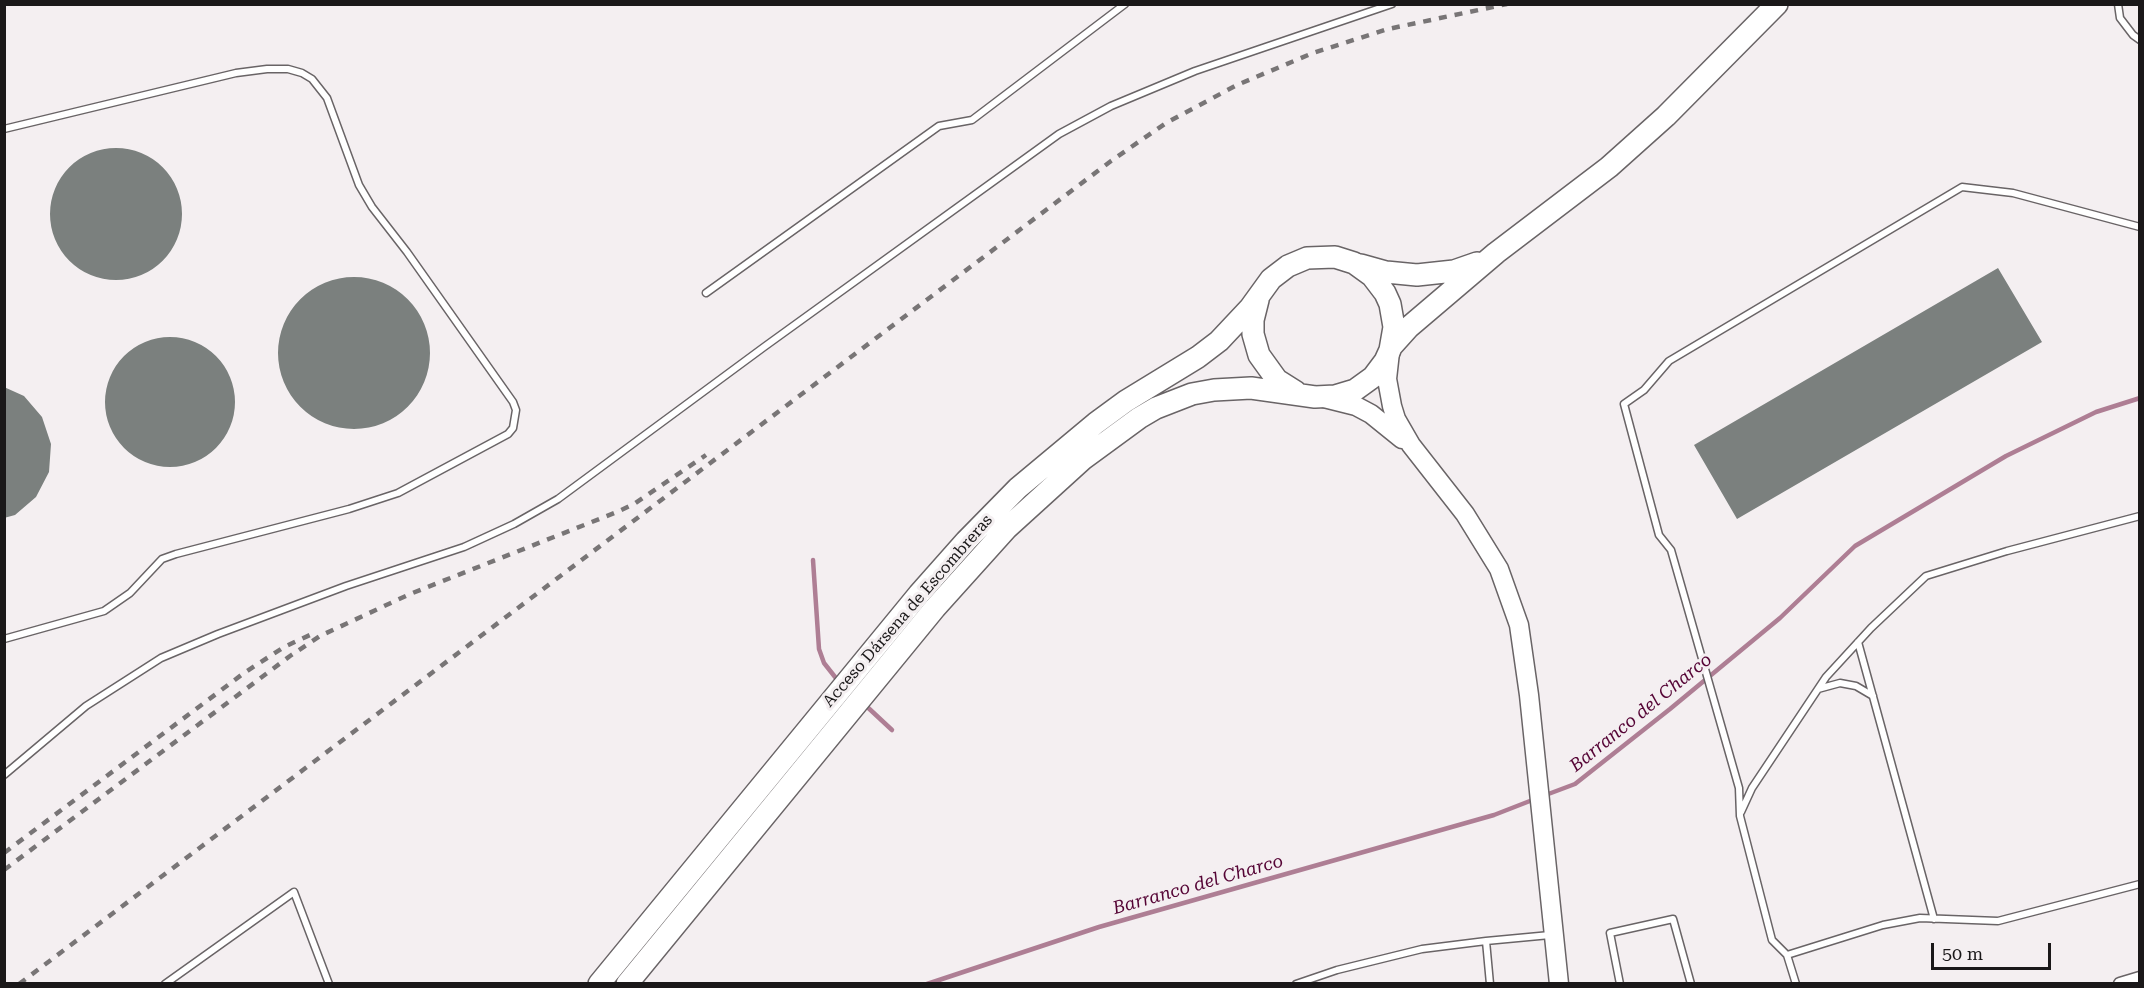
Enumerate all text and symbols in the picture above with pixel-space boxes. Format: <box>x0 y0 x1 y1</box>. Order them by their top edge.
street label: Acceso Dársena de Escombreras <box>819 511 997 711</box>
water label: Barranco del Charco <box>1566 649 1716 777</box>
water label: Barranco del Charco <box>1110 850 1286 920</box>
scale bar <box>1934 931 2054 969</box>
text: 50 m <box>1942 943 1983 964</box>

